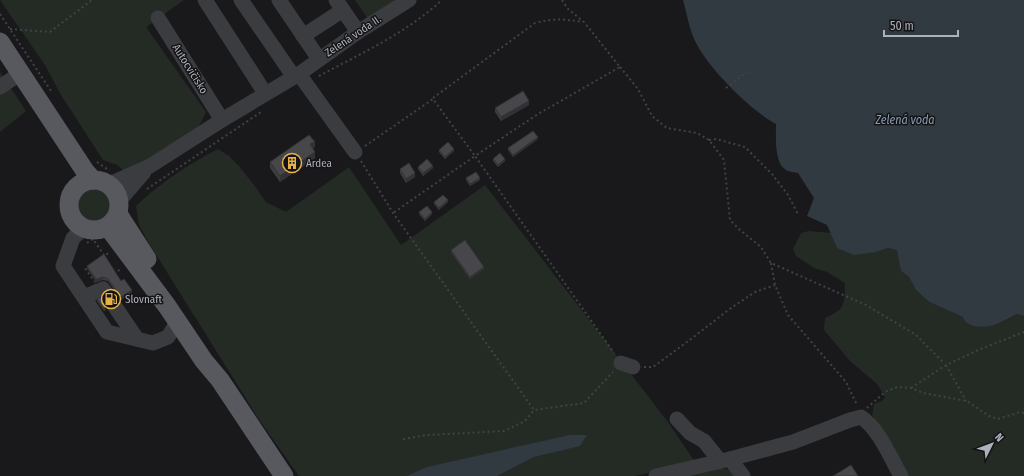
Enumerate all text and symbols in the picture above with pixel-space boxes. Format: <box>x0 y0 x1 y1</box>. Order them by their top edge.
street label: Zelená voda II. <box>322 12 384 60</box>
scale bar <box>884 12 958 38</box>
text: 50 m <box>890 19 914 33</box>
street label: Autocvičisko <box>170 42 210 96</box>
water label: Zelená voda <box>874 113 935 127</box>
building icon: Ardea <box>281 152 303 174</box>
place label: Ardea <box>306 157 332 170</box>
fuel station icon: Slovnaft <box>100 288 122 310</box>
place label: Slovnaft <box>125 293 162 306</box>
north arrow <box>972 424 1012 464</box>
text: N <box>992 431 1006 444</box>

